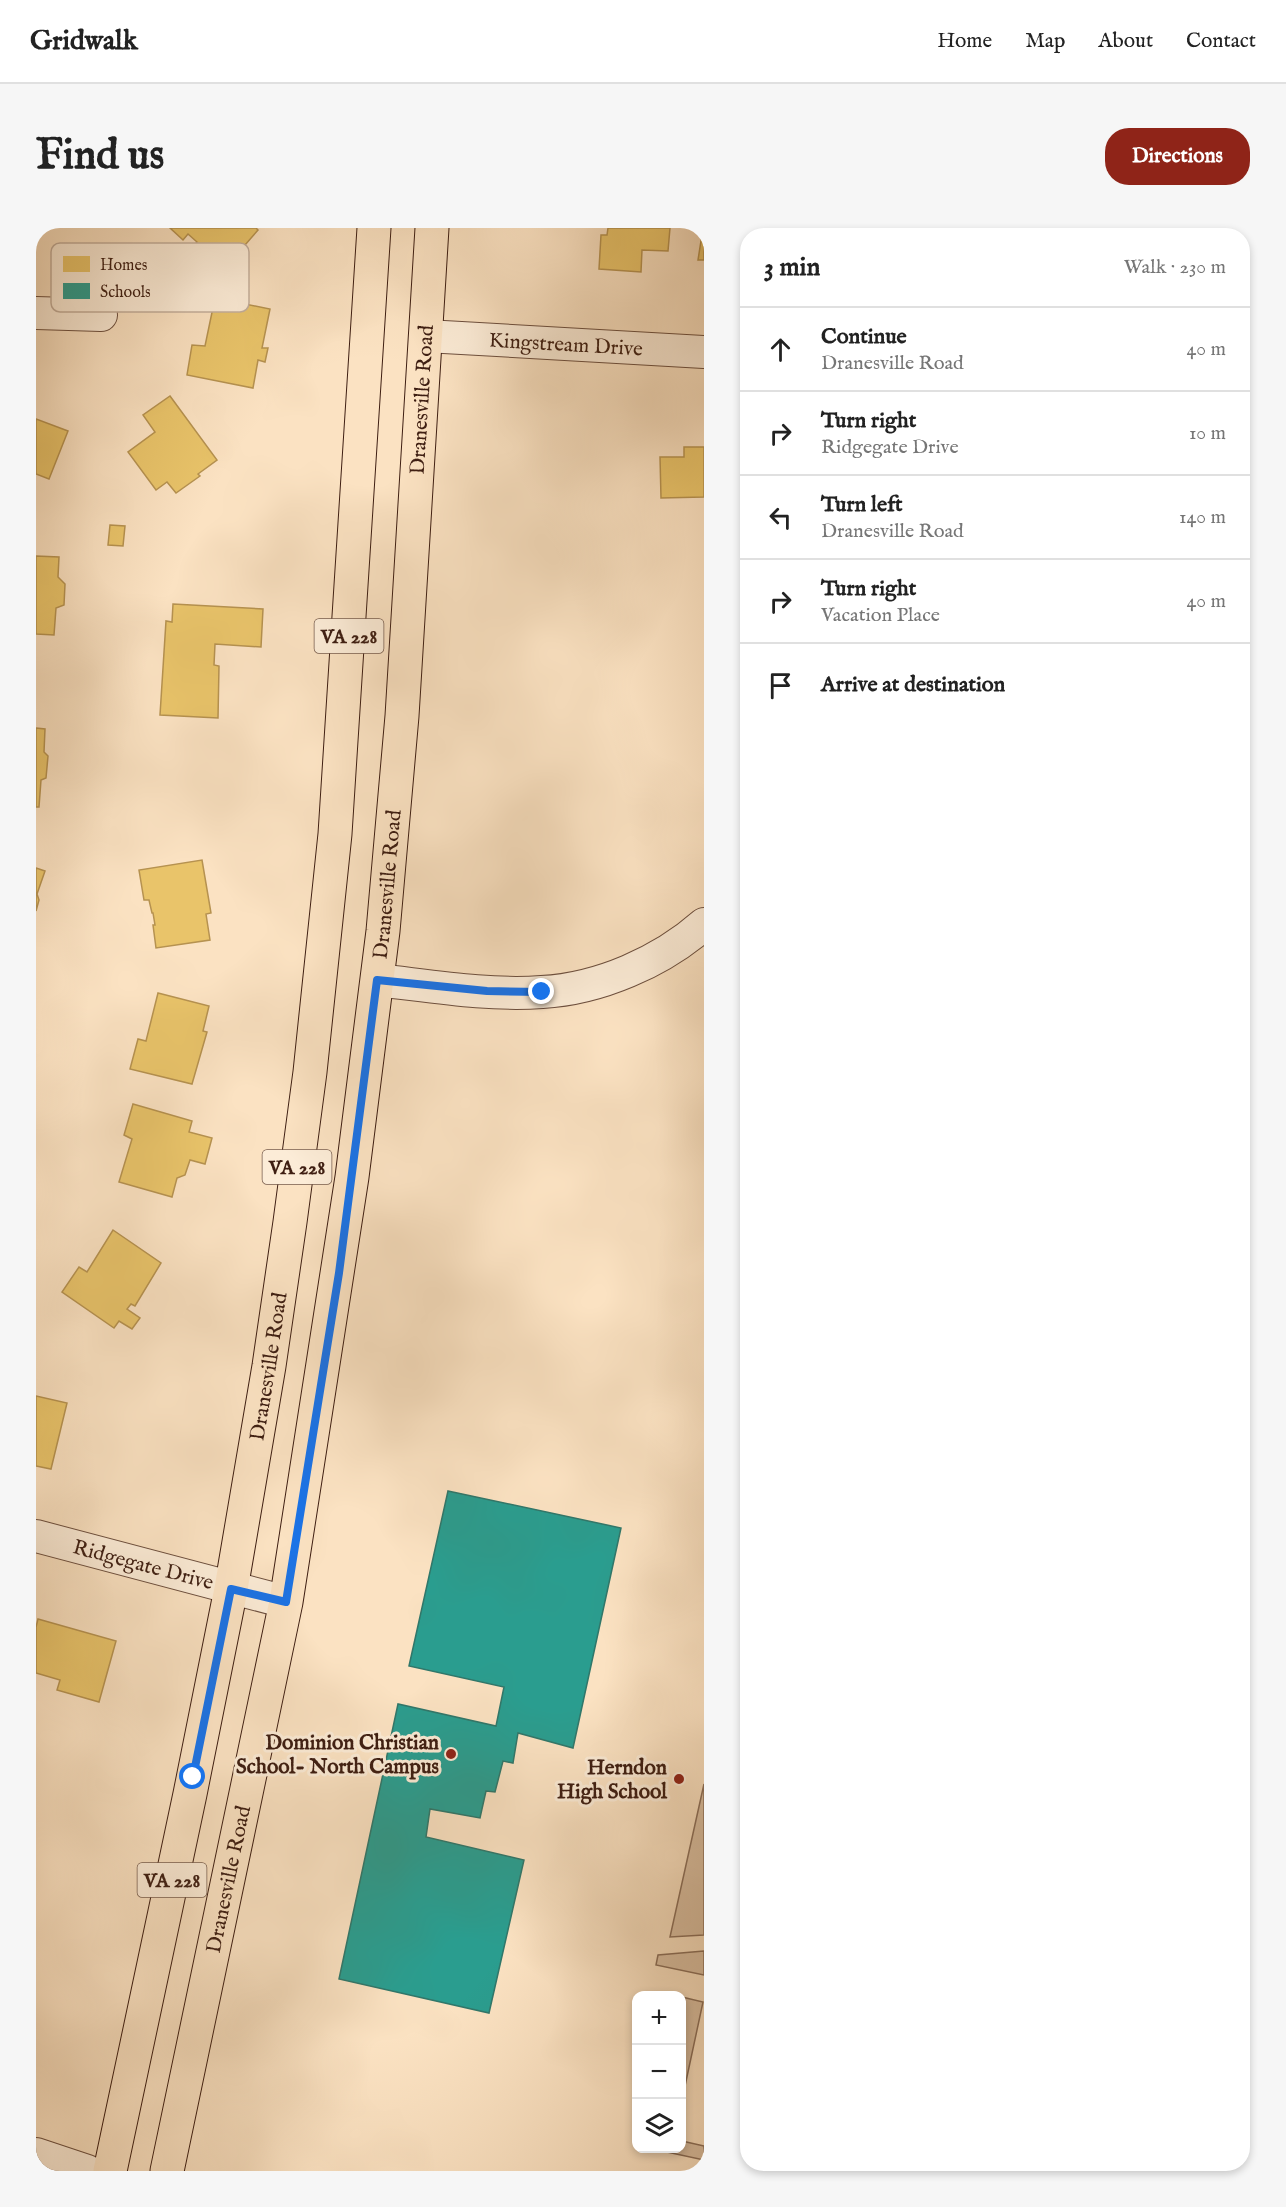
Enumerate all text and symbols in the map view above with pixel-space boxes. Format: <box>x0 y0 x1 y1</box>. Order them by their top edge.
text: Gridwalk <box>30 24 138 59</box>
text: Home <box>937 28 992 55</box>
text: Map <box>1025 28 1065 55</box>
text: About <box>1098 28 1153 55</box>
text: Contact <box>1186 28 1256 55</box>
button: Directions <box>1105 128 1250 185</box>
text: Find us <box>36 130 164 183</box>
legend <box>51 243 249 312</box>
text: 3 min <box>764 251 820 284</box>
text: Walk · 230 m <box>1124 255 1226 280</box>
text: Homes <box>100 256 148 276</box>
text: Schools <box>100 283 151 303</box>
street label: Dranesville Road <box>405 323 441 476</box>
text: Continue <box>821 323 907 351</box>
street label: Kingstream Drive <box>488 328 644 363</box>
icon: ahead <box>764 333 797 366</box>
text: 40 m <box>1187 337 1226 362</box>
text: Dranesville Road <box>821 351 964 376</box>
text: Turn right <box>821 407 916 435</box>
icon: right <box>764 417 797 450</box>
text: 10 m <box>1189 421 1226 446</box>
text: Ridgegate Drive <box>821 435 959 460</box>
text: Turn left <box>821 491 903 519</box>
icon: left <box>764 501 797 534</box>
text: 140 m <box>1179 505 1226 530</box>
text: Dranesville Road <box>821 519 964 544</box>
text: Turn right <box>821 575 916 603</box>
icon: right <box>764 585 797 618</box>
text: 40 m <box>1187 589 1226 614</box>
text: Vacation Place <box>821 603 940 628</box>
road number: VA 228 <box>314 619 384 653</box>
icon: arrive <box>764 669 797 702</box>
text: Arrive at destination <box>821 671 1005 699</box>
street label: Dranesville Road <box>368 808 409 961</box>
route end <box>528 978 554 1004</box>
road number: VA 228 <box>262 1150 332 1184</box>
street label: Dranesville Road <box>244 1290 295 1443</box>
street label: Ridgegate Drive <box>70 1534 217 1597</box>
place label: Dominion Christian School- North Campus <box>236 1730 439 1781</box>
marker: Dominion Christian School- North Campus <box>444 1747 458 1761</box>
place label: Herndon High School <box>557 1755 668 1806</box>
route start <box>179 1763 205 1789</box>
marker: Herndon High School <box>672 1772 686 1786</box>
street label: Dranesville Road <box>201 1803 258 1956</box>
road number: VA 228 <box>138 1863 206 1897</box>
map controls <box>632 1991 686 2153</box>
button: + <box>632 1991 686 2045</box>
button: − <box>632 2045 686 2099</box>
button: layers <box>632 2099 686 2153</box>

